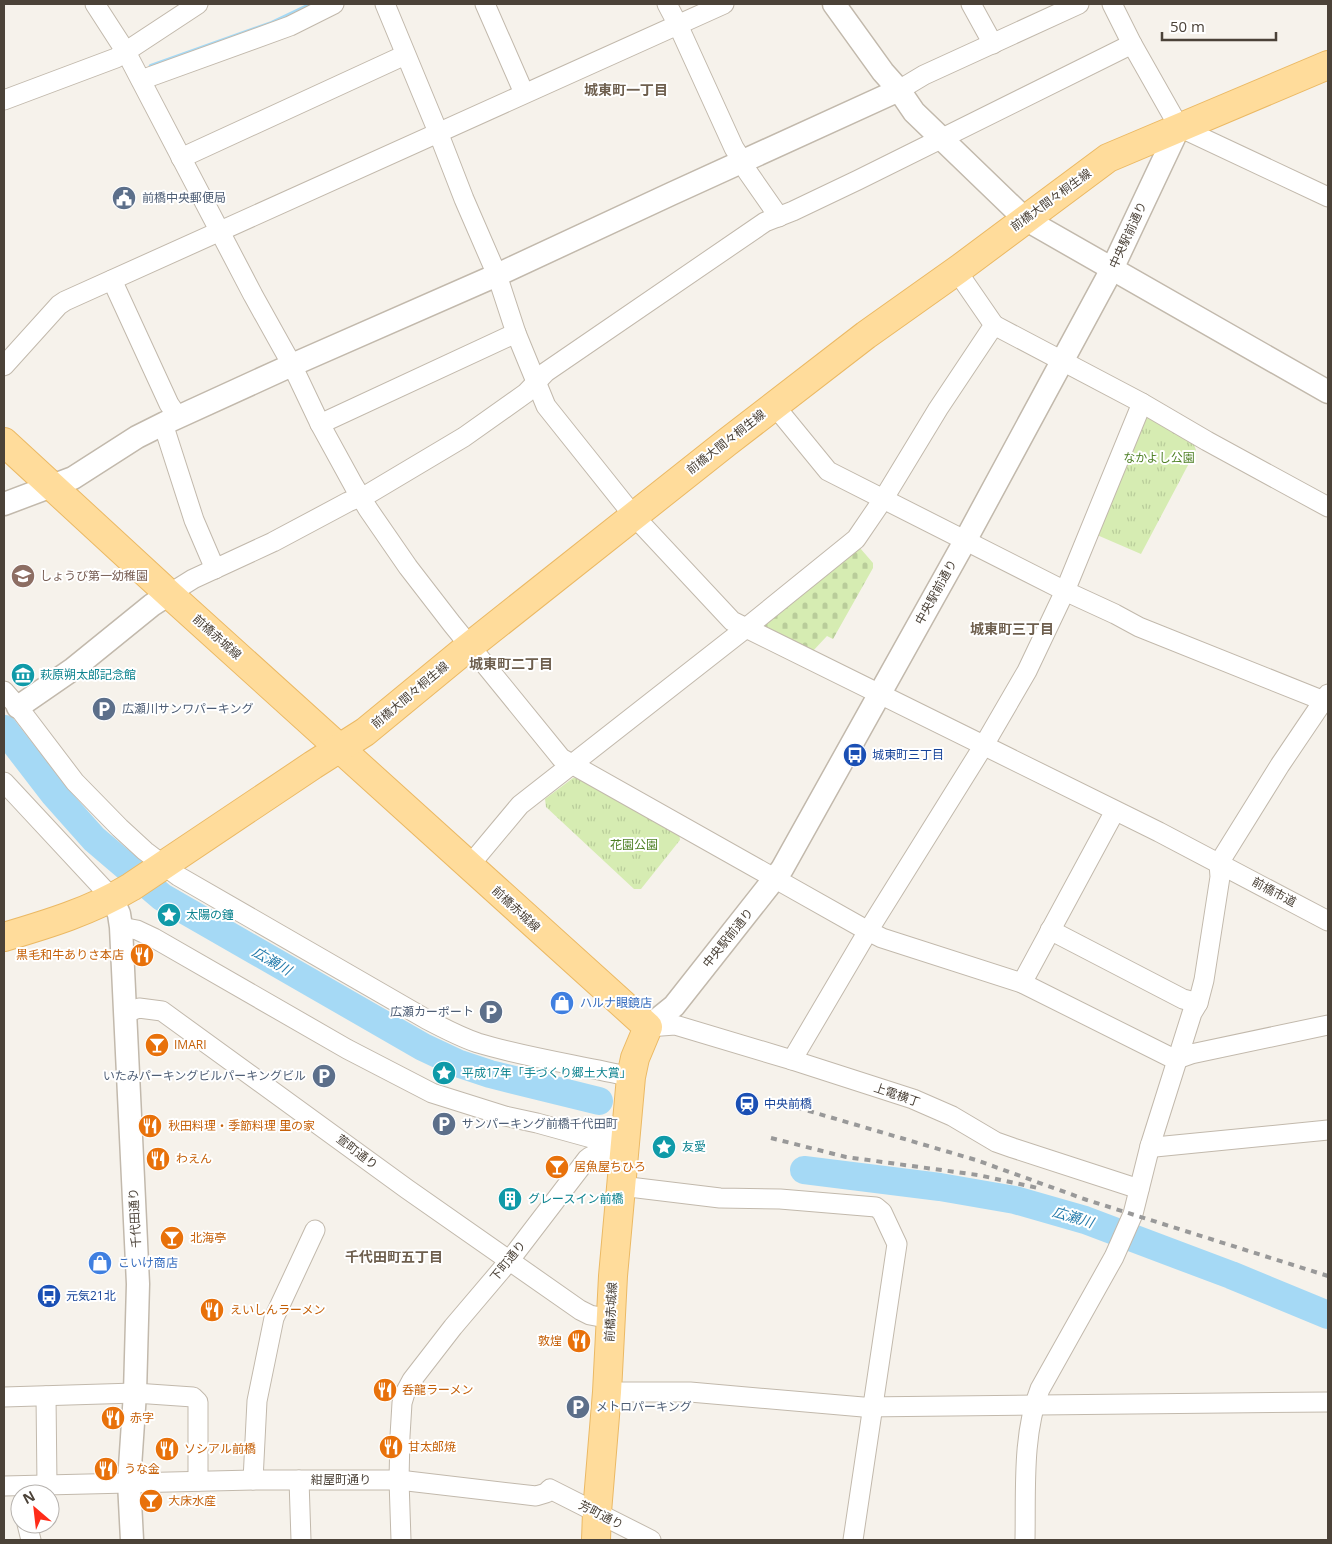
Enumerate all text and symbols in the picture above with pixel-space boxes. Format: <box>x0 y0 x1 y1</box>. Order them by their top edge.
scale bar <box>1162 10 1276 42</box>
text: 50 m <box>1170 16 1205 36</box>
district label: 城東町一丁目 <box>584 80 668 99</box>
street label: 前橋大間々桐生線 <box>1007 165 1095 235</box>
public building icon: 前橋中央郵便局 <box>111 185 137 211</box>
place label: 前橋中央郵便局 <box>142 189 226 206</box>
street label: 中央駅前通り <box>1105 199 1150 271</box>
street label: 前橋大間々桐生線 <box>683 405 769 478</box>
park label: なかよし公園 <box>1123 449 1195 466</box>
street label: 中央駅前通り <box>911 556 960 627</box>
school or university icon: しょうび第一幼稚園 <box>10 563 36 589</box>
place label: しょうび第一幼稚園 <box>40 567 148 584</box>
street label: 前橋赤城線 <box>189 610 245 663</box>
district label: 城東町三丁目 <box>970 619 1054 638</box>
district label: 城東町二丁目 <box>469 654 553 673</box>
street label: 前橋大間々桐生線 <box>367 657 452 732</box>
museum icon: 萩原朔太郎記念館 <box>10 662 36 688</box>
place label: 萩原朔太郎記念館 <box>40 666 136 683</box>
parking icon: 広瀬川サンワパーキング <box>91 696 117 722</box>
place label: 広瀬川サンワパーキング <box>122 700 253 717</box>
bus stop icon: 城東町三丁目 <box>842 742 868 768</box>
place label: 城東町三丁目 <box>872 746 944 763</box>
park label: 花園公園 <box>610 836 658 853</box>
street label: 前橋市道 <box>1249 873 1299 910</box>
street label: 前橋赤城線 <box>489 882 544 935</box>
place icon: 太陽の鐘 <box>156 902 182 928</box>
street label: 中央駅前通り <box>698 904 757 971</box>
place label: 太陽の鐘 <box>186 906 234 923</box>
restaurant icon: 黒毛和牛ありさ本店 <box>129 942 155 968</box>
water label: 広瀬川 <box>249 942 297 980</box>
place label: 黒毛和牛ありさ本店 <box>16 946 124 963</box>
shop icon: ハルナ眼鏡店 <box>549 990 575 1016</box>
place label: ハルナ眼鏡店 <box>580 994 652 1011</box>
parking icon: 広瀬カーポート <box>478 999 504 1025</box>
place label: 広瀬カーポート <box>390 1003 474 1020</box>
bar icon: IMARI <box>144 1032 170 1058</box>
place label: IMARI <box>174 1036 207 1053</box>
place icon: 平成17年「手づくり郷土大賞」 <box>431 1060 457 1086</box>
parking icon: いたみパーキングビルパーキングビル <box>311 1063 337 1089</box>
place label: 平成17年「手づくり郷土大賞」 <box>462 1064 632 1081</box>
place label: いたみパーキングビルパーキングビル <box>103 1067 306 1084</box>
street label: 上電横丁 <box>872 1079 923 1110</box>
station icon: 中央前橋 <box>734 1091 760 1117</box>
place label: 中央前橋 <box>764 1095 812 1112</box>
parking icon: サンパーキング前橋千代田町 <box>431 1111 457 1137</box>
restaurant icon: 秋田料理・季節料理 里の家 <box>137 1113 163 1139</box>
place label: サンパーキング前橋千代田町 <box>462 1115 618 1132</box>
place label: 秋田料理・季節料理 里の家 <box>168 1117 315 1134</box>
street label: 萱町通り <box>333 1130 382 1173</box>
place icon: 友愛 <box>651 1134 677 1160</box>
place label: 友愛 <box>682 1138 706 1155</box>
restaurant icon: わえん <box>145 1146 171 1172</box>
place label: わえん <box>176 1150 212 1167</box>
bar icon: 居魚屋ちひろ <box>544 1154 570 1180</box>
place label: 居魚屋ちひろ <box>574 1158 646 1175</box>
building icon: グレースイン前橋 <box>497 1186 523 1212</box>
street label: 千代田通り <box>124 1188 145 1248</box>
place label: グレースイン前橋 <box>528 1190 623 1207</box>
water label: 広瀬川 <box>1050 1201 1098 1232</box>
bar icon: 北海亭 <box>159 1225 185 1251</box>
place label: 北海亭 <box>190 1229 226 1246</box>
street label: 下町通り <box>486 1237 529 1285</box>
district label: 千代田町五丁目 <box>345 1247 443 1266</box>
shop icon: こいけ商店 <box>87 1250 113 1276</box>
place label: こいけ商店 <box>118 1254 178 1271</box>
street label: 前橋赤城線 <box>600 1282 621 1342</box>
bus stop icon: 元気21北 <box>36 1283 62 1309</box>
place label: 元気21北 <box>66 1287 116 1304</box>
restaurant icon: えいしんラーメン <box>199 1297 225 1323</box>
place label: えいしんラーメン <box>230 1301 326 1318</box>
restaurant icon: 敦煌 <box>566 1328 592 1354</box>
place label: 敦煌 <box>538 1332 562 1349</box>
restaurant icon: 呑龍ラーメン <box>372 1377 398 1403</box>
place label: 呑龍ラーメン <box>402 1381 474 1398</box>
parking icon: メトロパーキング <box>565 1394 591 1420</box>
place label: メトロパーキング <box>596 1398 692 1415</box>
restaurant icon: 赤字 <box>100 1405 126 1431</box>
place label: 赤字 <box>130 1409 154 1426</box>
restaurant icon: 甘太郎焼 <box>378 1434 404 1460</box>
restaurant icon: ソシアル前橋 <box>154 1436 180 1462</box>
place label: 甘太郎焼 <box>408 1438 456 1455</box>
place label: ソシアル前橋 <box>184 1440 256 1457</box>
restaurant icon: うな金 <box>93 1456 119 1482</box>
place label: うな金 <box>124 1460 160 1477</box>
street label: 紺屋町通り <box>311 1471 371 1488</box>
north arrow <box>10 1484 60 1534</box>
text: N <box>19 1486 38 1508</box>
bar icon: 大床水産 <box>138 1488 164 1514</box>
place label: 大床水産 <box>168 1492 216 1509</box>
street label: 芳町通り <box>576 1496 626 1533</box>

